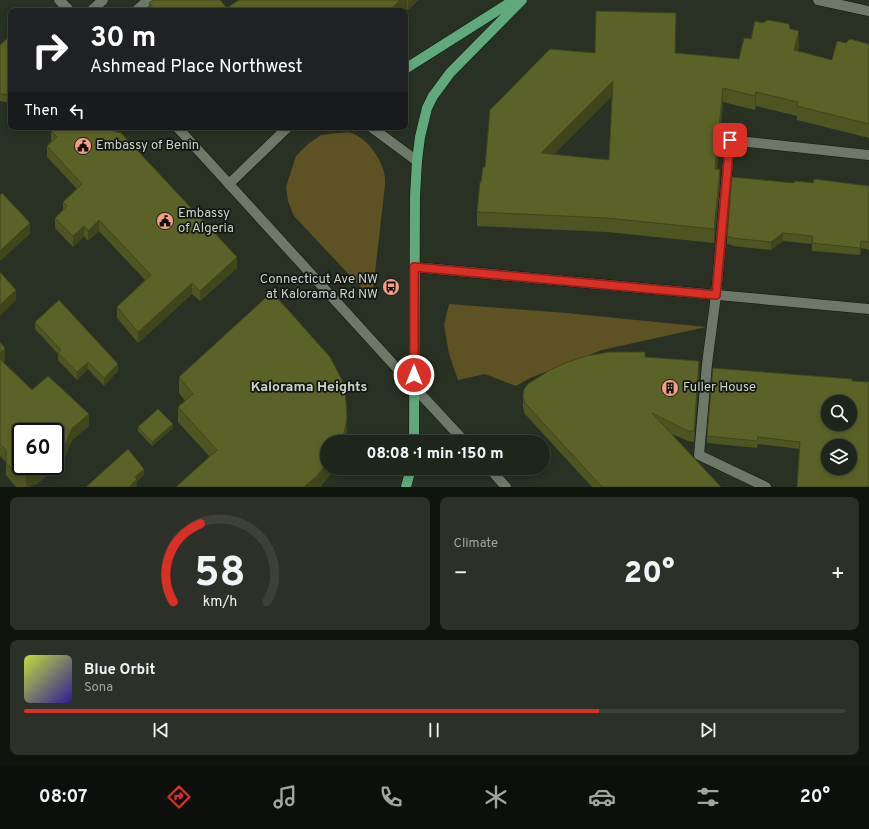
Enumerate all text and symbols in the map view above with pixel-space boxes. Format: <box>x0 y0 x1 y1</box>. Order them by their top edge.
text: 30 m <box>90 21 156 57</box>
icon: right <box>24 24 76 76</box>
text: Ashmead Place Northwest <box>90 56 303 79</box>
icon: left <box>66 100 88 122</box>
text: Then <box>24 102 58 121</box>
pin <box>713 123 747 157</box>
icon: arrive <box>719 129 741 151</box>
public building icon: Embassy of Benin <box>73 136 93 156</box>
place label: Embassy of Benin <box>96 138 199 154</box>
place label: Embassy of Algeria <box>178 206 234 237</box>
public building icon: Embassy of Algeria <box>155 211 175 231</box>
place label: Connecticut Ave NW at Kalorama Rd NW <box>260 272 378 303</box>
bus stop icon: Connecticut Ave NW at Kalorama Rd NW <box>381 277 401 297</box>
position arrow <box>393 354 435 396</box>
building icon: Fuller House <box>660 378 680 398</box>
district label: Kalorama Heights <box>251 379 367 396</box>
place label: Fuller House <box>683 380 756 396</box>
map controls <box>821 395 857 475</box>
button: search <box>821 395 857 431</box>
speed limit sign: 60 <box>12 423 64 475</box>
button: layers <box>821 439 857 475</box>
text: 08:08 · 1 min · 150 m <box>367 445 503 464</box>
text: Climate <box>454 536 498 552</box>
text: 58 <box>194 547 246 600</box>
text: 20° <box>624 556 675 593</box>
text: − <box>454 561 468 588</box>
text: + <box>831 561 845 588</box>
text: km/h <box>202 592 237 610</box>
text: Blue Orbit <box>84 661 155 680</box>
text: Sona <box>84 680 113 696</box>
icon: previous <box>150 719 172 741</box>
icon: pause <box>423 719 445 741</box>
icon: next <box>697 719 719 741</box>
icon: directions <box>165 783 193 811</box>
icon: music <box>271 783 299 811</box>
icon: phone <box>377 783 405 811</box>
icon: climate <box>482 783 510 811</box>
icon: car <box>588 783 616 811</box>
icon: filters <box>694 783 722 811</box>
text: 08:07 <box>39 786 88 809</box>
text: 20° <box>800 786 830 809</box>

